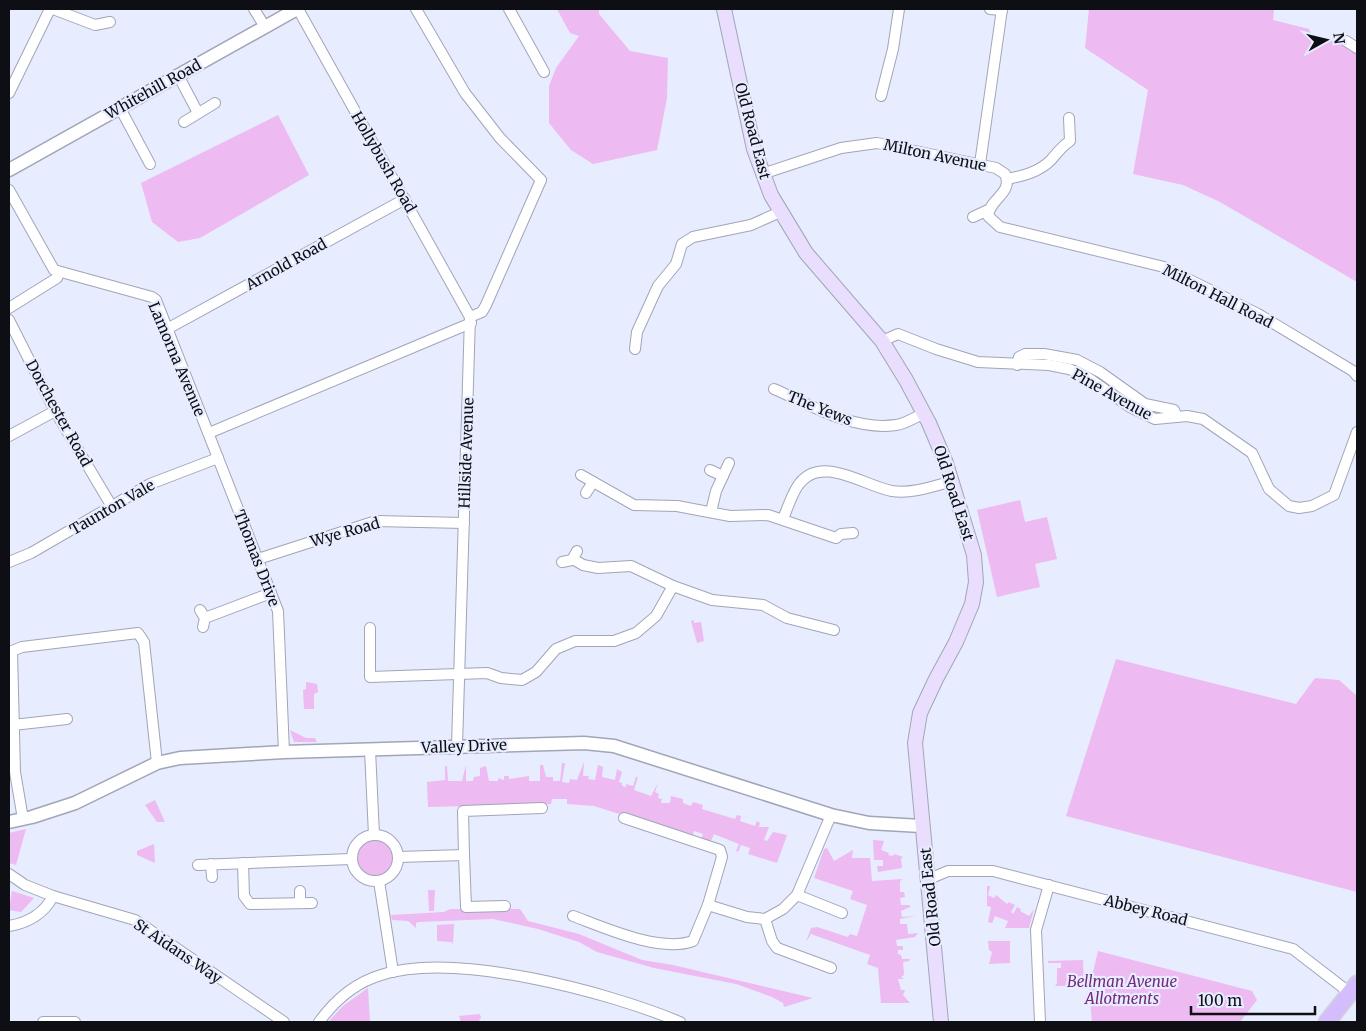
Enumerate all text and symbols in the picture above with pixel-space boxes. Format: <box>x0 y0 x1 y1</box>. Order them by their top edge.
north arrow <box>1301 15 1351 65</box>
text: N <box>1329 31 1349 45</box>
street label: Whitehill Road <box>101 55 204 124</box>
street label: Old Road East <box>731 81 775 182</box>
street label: Hollybush Road <box>347 108 421 216</box>
street label: Milton Avenue <box>882 135 988 175</box>
street label: Arnold Road <box>241 234 330 295</box>
street label: Milton Hall Road <box>1160 260 1276 332</box>
street label: Lamorna Avenue <box>144 299 210 419</box>
street label: Dorchester Road <box>22 356 96 470</box>
street label: Pine Avenue <box>1069 364 1155 424</box>
street label: The Yews <box>785 386 855 430</box>
street label: Hillside Avenue <box>455 397 477 509</box>
street label: Old Road East <box>930 443 978 543</box>
street label: Taunton Vale <box>66 475 158 539</box>
street label: Thomas Drive <box>230 507 284 609</box>
street label: Wye Road <box>307 513 382 551</box>
street label: Valley Drive <box>420 735 507 757</box>
street label: Old Road East <box>915 847 945 947</box>
street label: Abbey Road <box>1101 890 1190 930</box>
street label: St Aidans Way <box>130 914 226 988</box>
park label: Bellman Avenue Allotments <box>1067 972 1177 1008</box>
scale bar <box>1191 984 1315 1016</box>
text: 100 m <box>1198 991 1242 1010</box>

